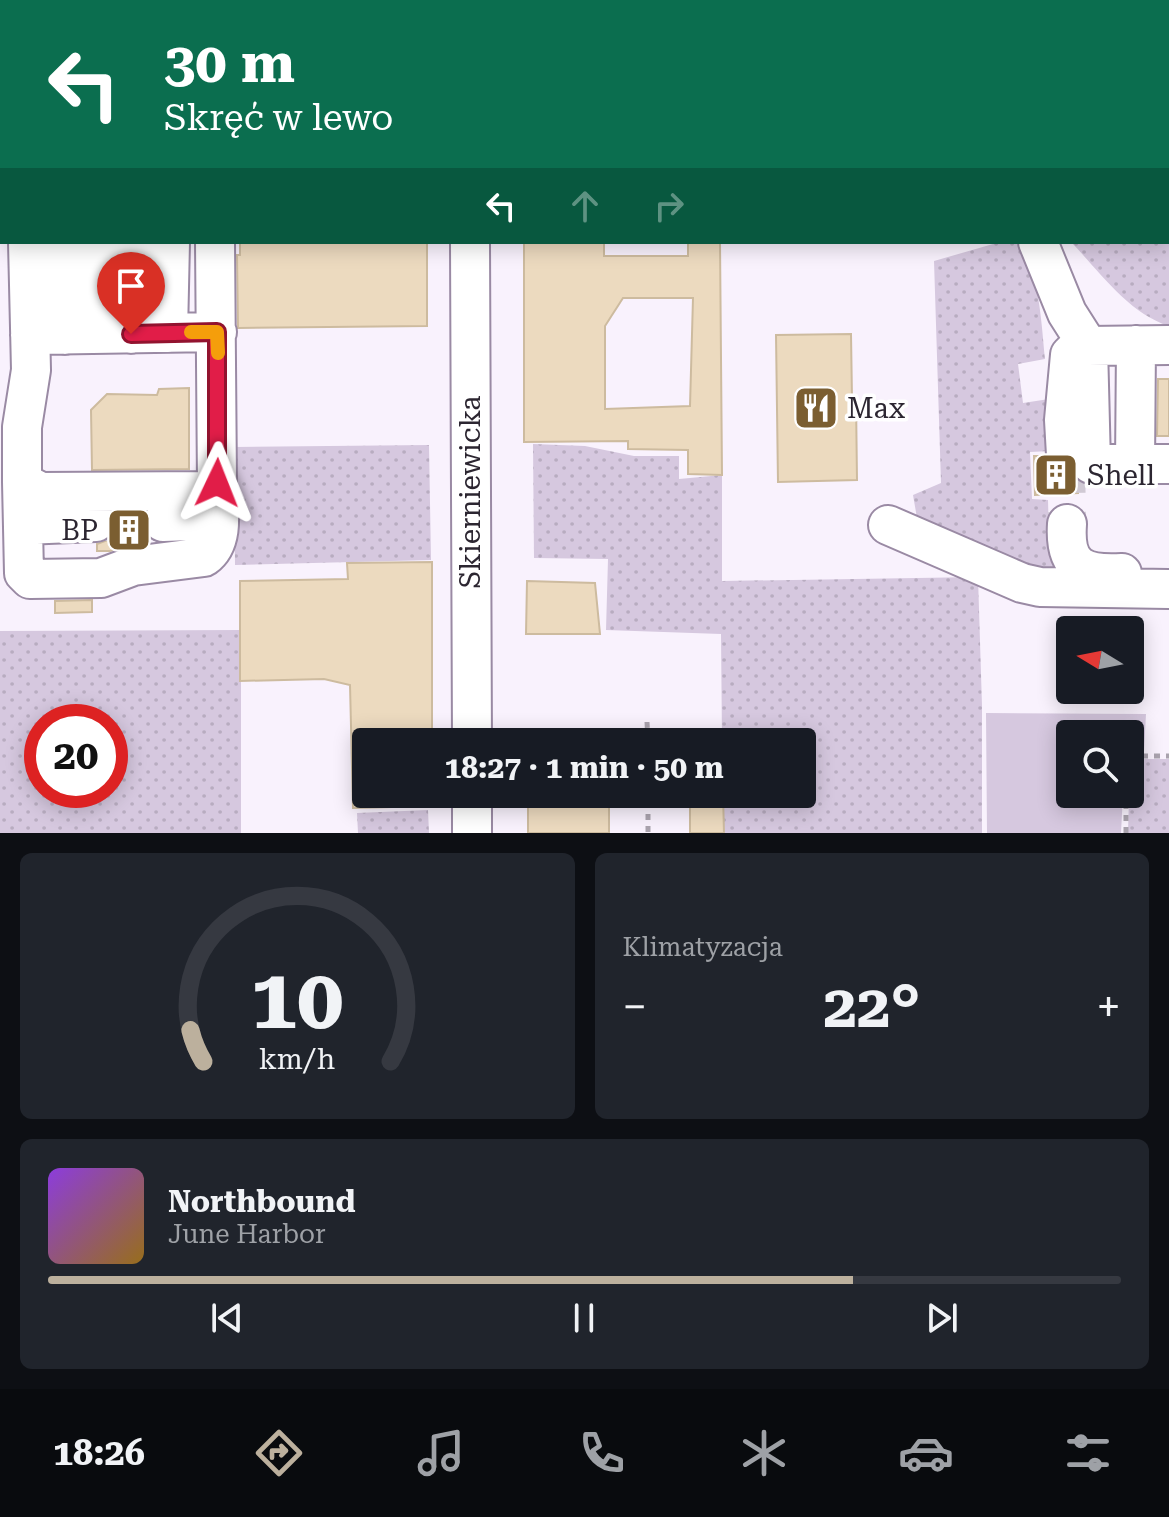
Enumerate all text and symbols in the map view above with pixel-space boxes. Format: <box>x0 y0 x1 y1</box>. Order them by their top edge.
text: 30 m <box>164 30 295 96</box>
icon: left <box>32 32 136 136</box>
text: Skręć w lewo <box>164 97 393 139</box>
icon: left <box>479 184 523 228</box>
icon: ahead <box>563 184 607 228</box>
icon: right <box>647 184 691 228</box>
pin <box>97 252 165 334</box>
icon: arrive <box>109 264 153 308</box>
restaurant icon: Max <box>792 384 840 432</box>
place label: Max <box>847 392 905 425</box>
street label: Skierniewicka <box>454 396 487 588</box>
position arrow <box>175 441 259 525</box>
building icon: Shell <box>1032 451 1080 499</box>
place label: Shell <box>1087 459 1155 492</box>
building icon: BP <box>105 506 153 554</box>
place label: BP <box>61 514 98 547</box>
north arrow <box>1056 616 1144 704</box>
map controls <box>1056 616 1144 808</box>
speed limit sign: 20 <box>24 704 128 808</box>
button: search <box>1056 720 1144 808</box>
text: 18:27 · 1 min · 50 m <box>444 750 724 785</box>
text: Klimatyzacja <box>623 932 783 962</box>
text: 10 <box>251 951 344 1048</box>
text: 22° <box>823 971 920 1042</box>
text: − <box>623 981 647 1033</box>
text: + <box>1096 981 1121 1033</box>
text: km/h <box>259 1042 336 1076</box>
text: Northbound <box>168 1184 356 1219</box>
text: June Harbor <box>168 1219 326 1249</box>
icon: previous <box>205 1296 249 1340</box>
icon: pause <box>562 1296 606 1340</box>
icon: next <box>920 1296 964 1340</box>
icon: directions <box>251 1425 307 1481</box>
icon: music <box>413 1425 469 1481</box>
icon: phone <box>574 1425 630 1481</box>
icon: climate <box>736 1425 792 1481</box>
icon: car <box>898 1425 954 1481</box>
icon: filters <box>1060 1425 1116 1481</box>
text: 18:26 <box>53 1432 145 1474</box>

